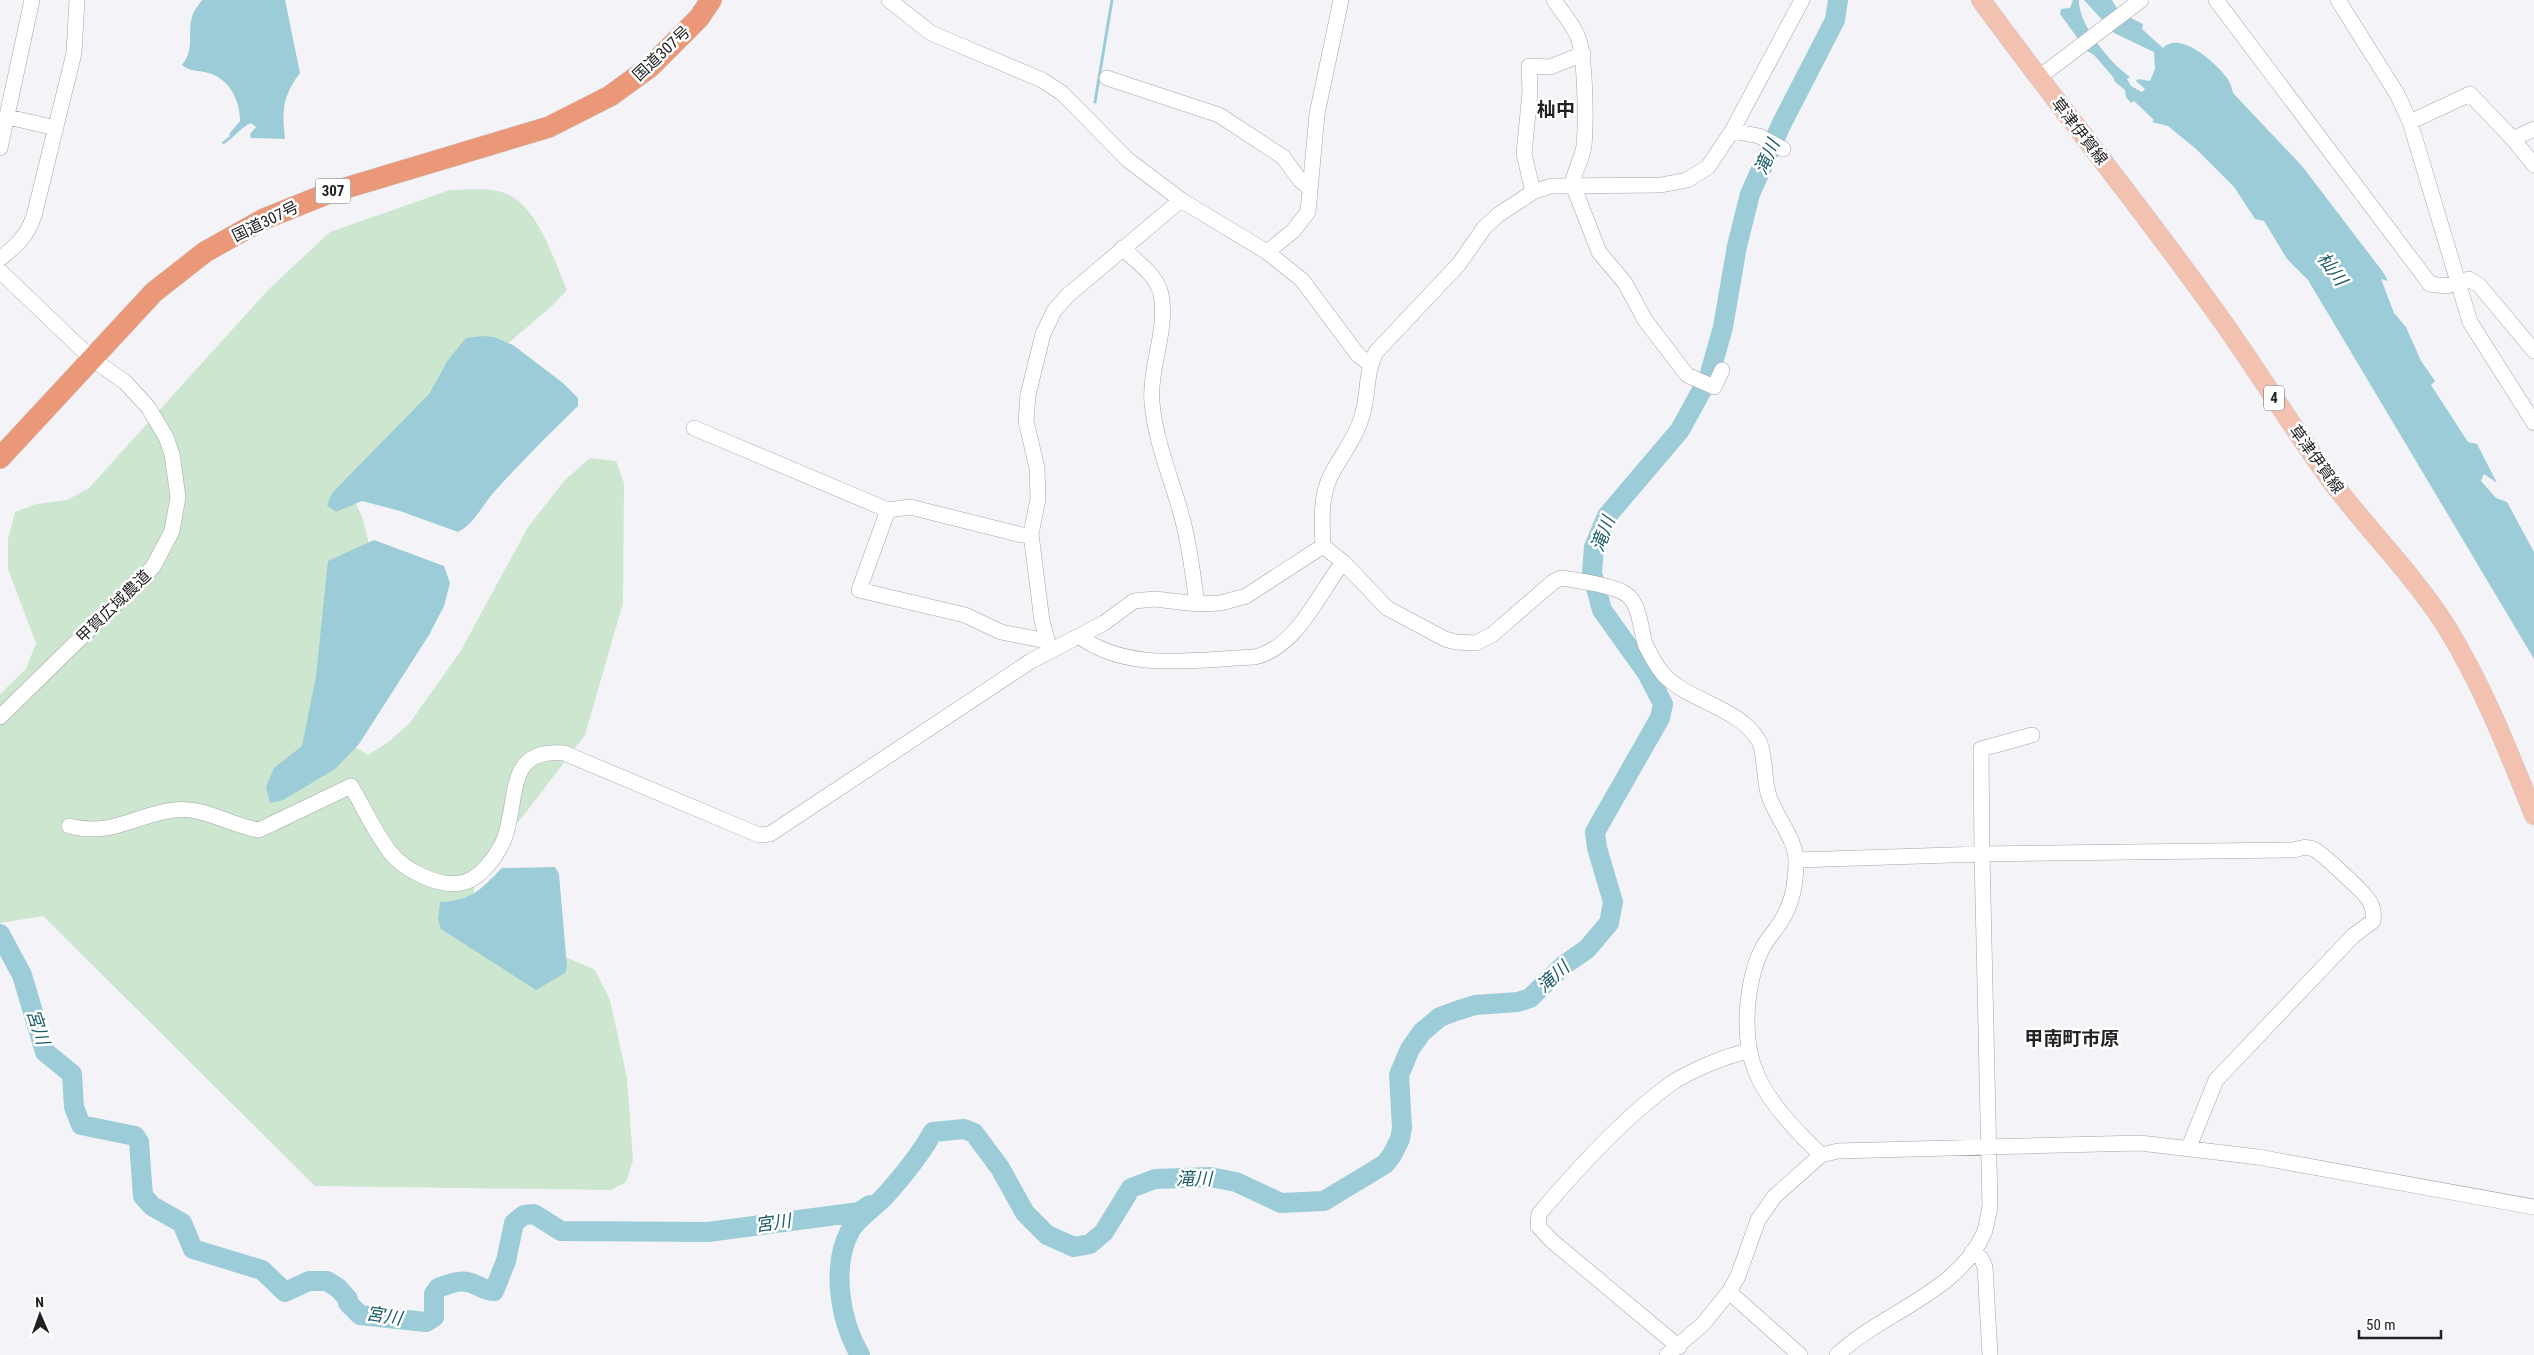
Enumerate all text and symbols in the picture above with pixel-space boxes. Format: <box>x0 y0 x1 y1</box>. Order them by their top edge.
street label: 国道307号 <box>629 22 694 85</box>
street label: 草津伊賀線 <box>2047 94 2112 169</box>
district label: 杣中 <box>1537 98 1575 121</box>
water label: 滝川 <box>1750 134 1784 178</box>
road number: 307 <box>316 178 350 204</box>
street label: 国道307号 <box>229 197 302 246</box>
water label: 杣川 <box>2313 248 2353 291</box>
road number: 4 <box>2264 386 2284 410</box>
street label: 草津伊賀線 <box>2285 421 2348 497</box>
water label: 滝川 <box>1586 511 1620 554</box>
street label: 甲賀広域農道 <box>72 566 154 647</box>
water label: 滝川 <box>1532 955 1575 996</box>
water label: 宮川 <box>23 1006 55 1049</box>
district label: 甲南町市原 <box>2024 1027 2120 1050</box>
water label: 滝川 <box>1176 1168 1214 1189</box>
water label: 宮川 <box>754 1209 794 1235</box>
north arrow <box>15 1290 65 1340</box>
text: N <box>35 1294 44 1310</box>
water label: 宮川 <box>365 1302 405 1329</box>
scale bar <box>2359 1308 2442 1340</box>
text: 50 m <box>2366 1316 2396 1334</box>

